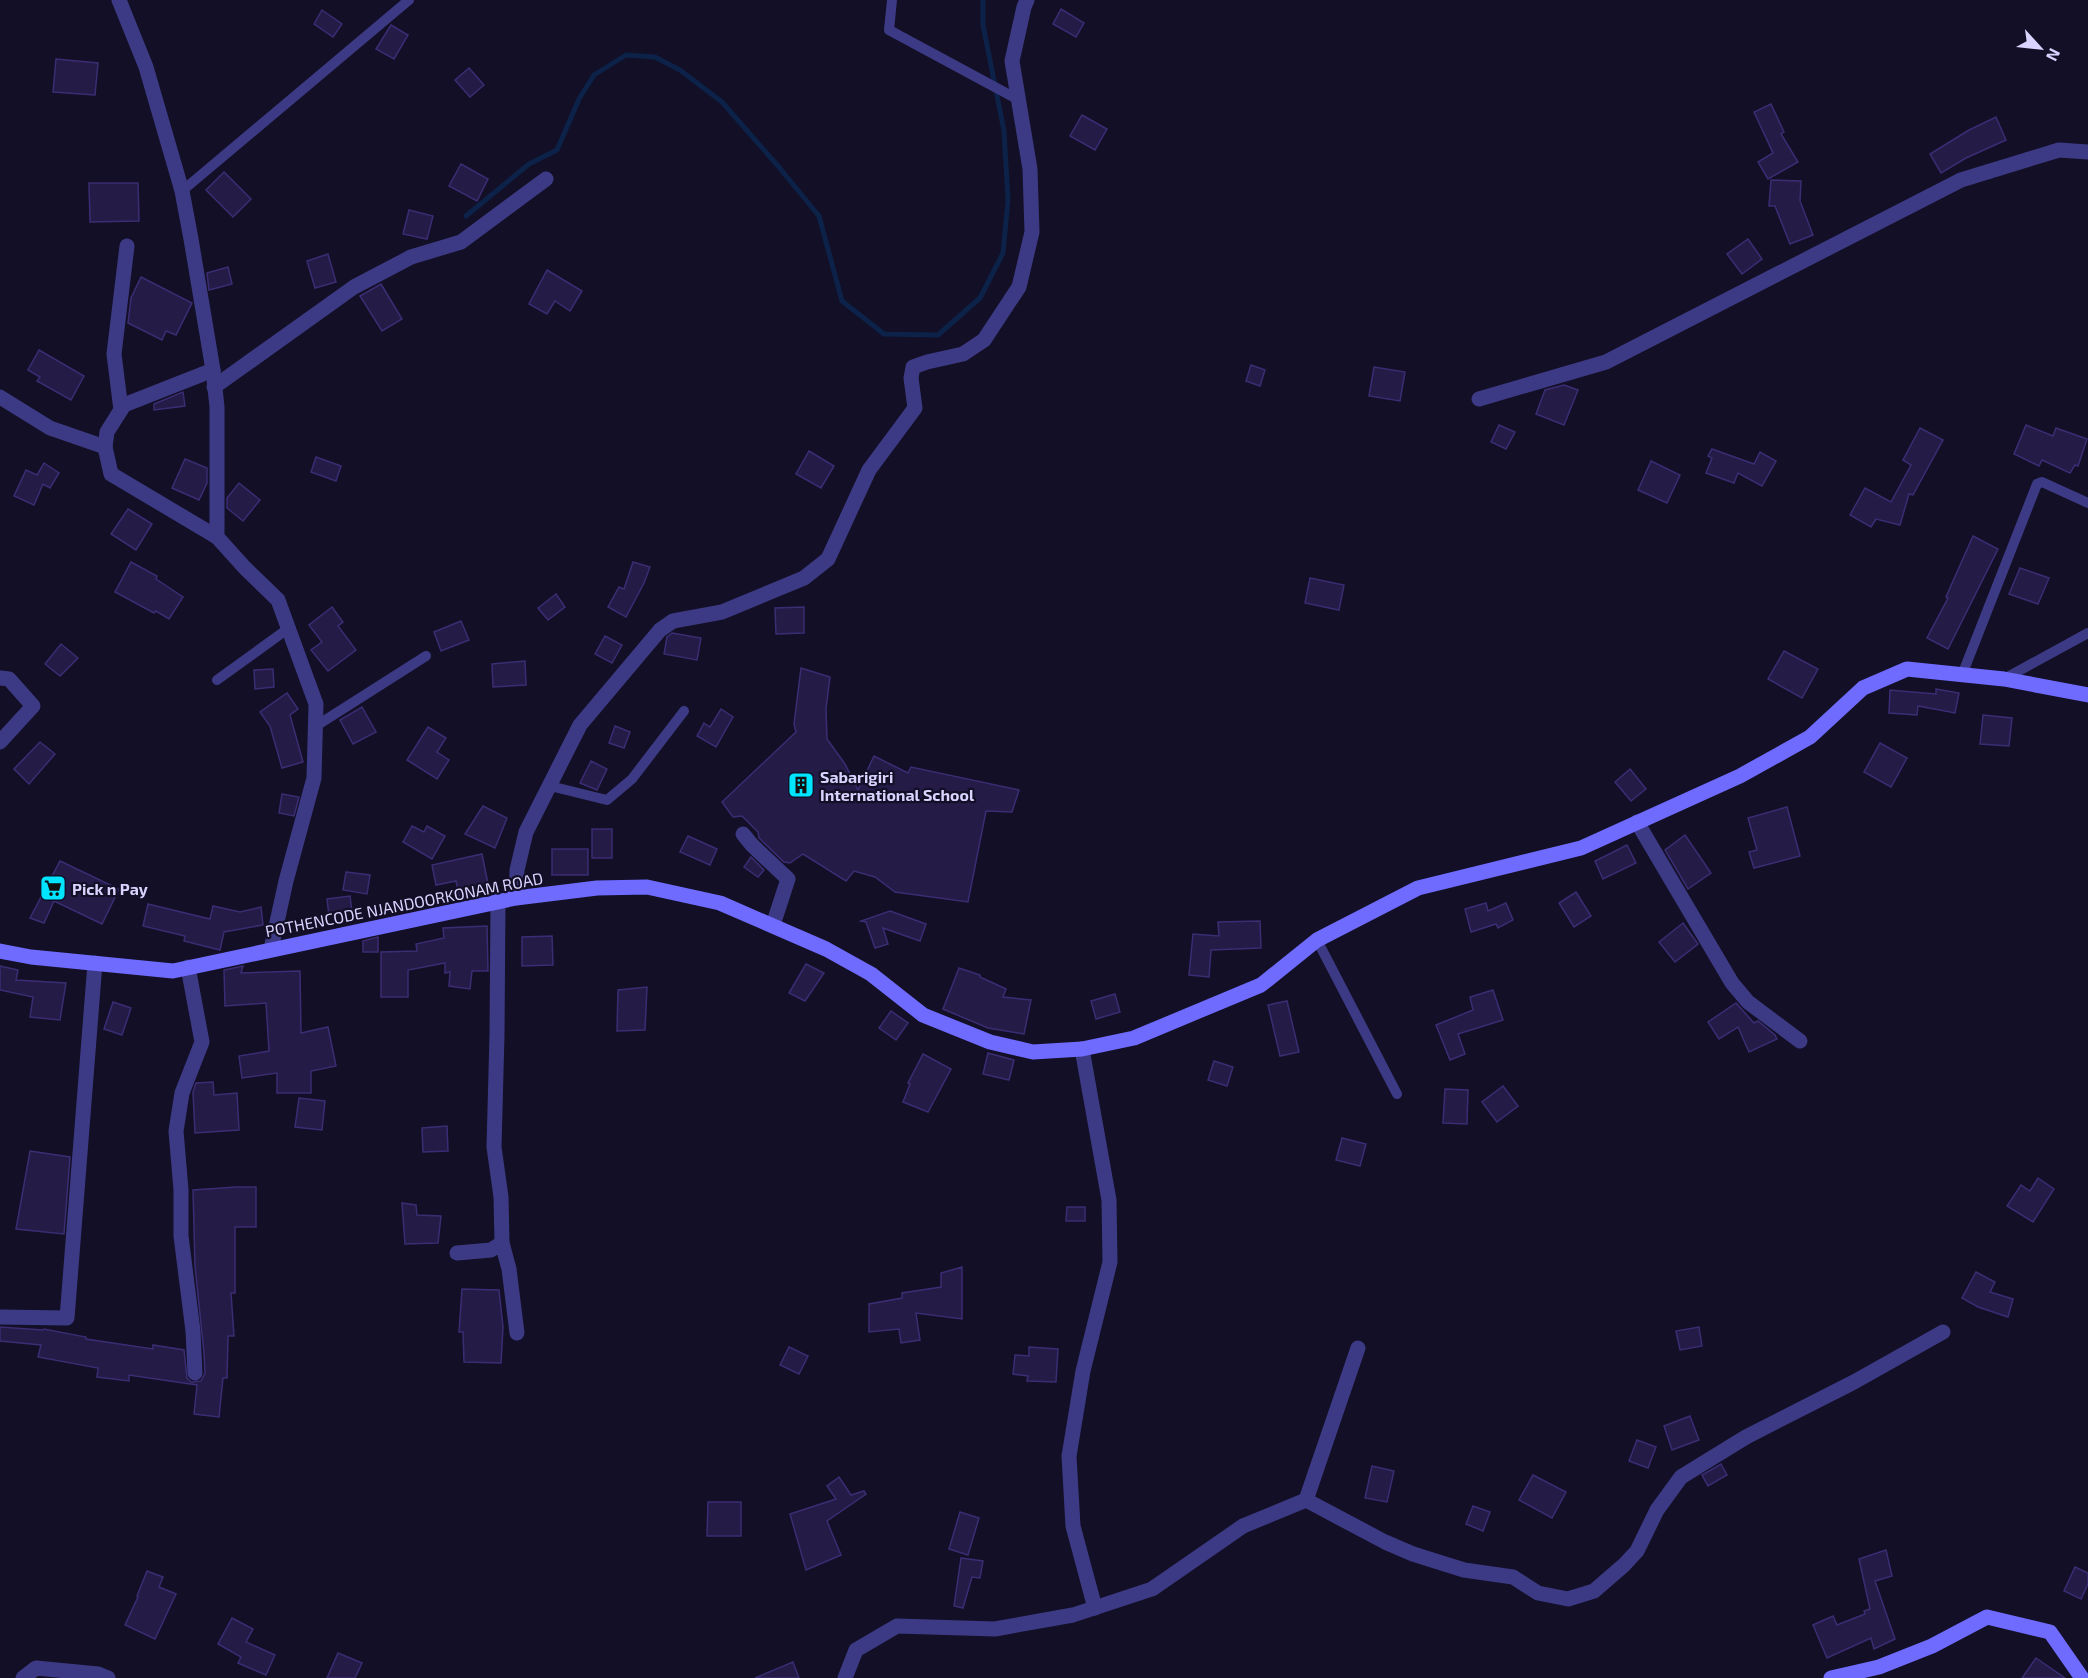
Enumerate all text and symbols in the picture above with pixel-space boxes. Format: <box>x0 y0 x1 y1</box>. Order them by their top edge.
north arrow <box>2010 18 2070 78</box>
text: N <box>2043 46 2065 65</box>
place label: Sabarigiri International School <box>820 767 975 804</box>
building icon: Sabarigiri International School <box>786 770 816 800</box>
street label: POTHENCODE NJANDOORKONAM ROAD <box>264 868 544 940</box>
supermarket icon: Pick n Pay <box>38 873 68 903</box>
place label: Pick n Pay <box>72 879 148 899</box>

